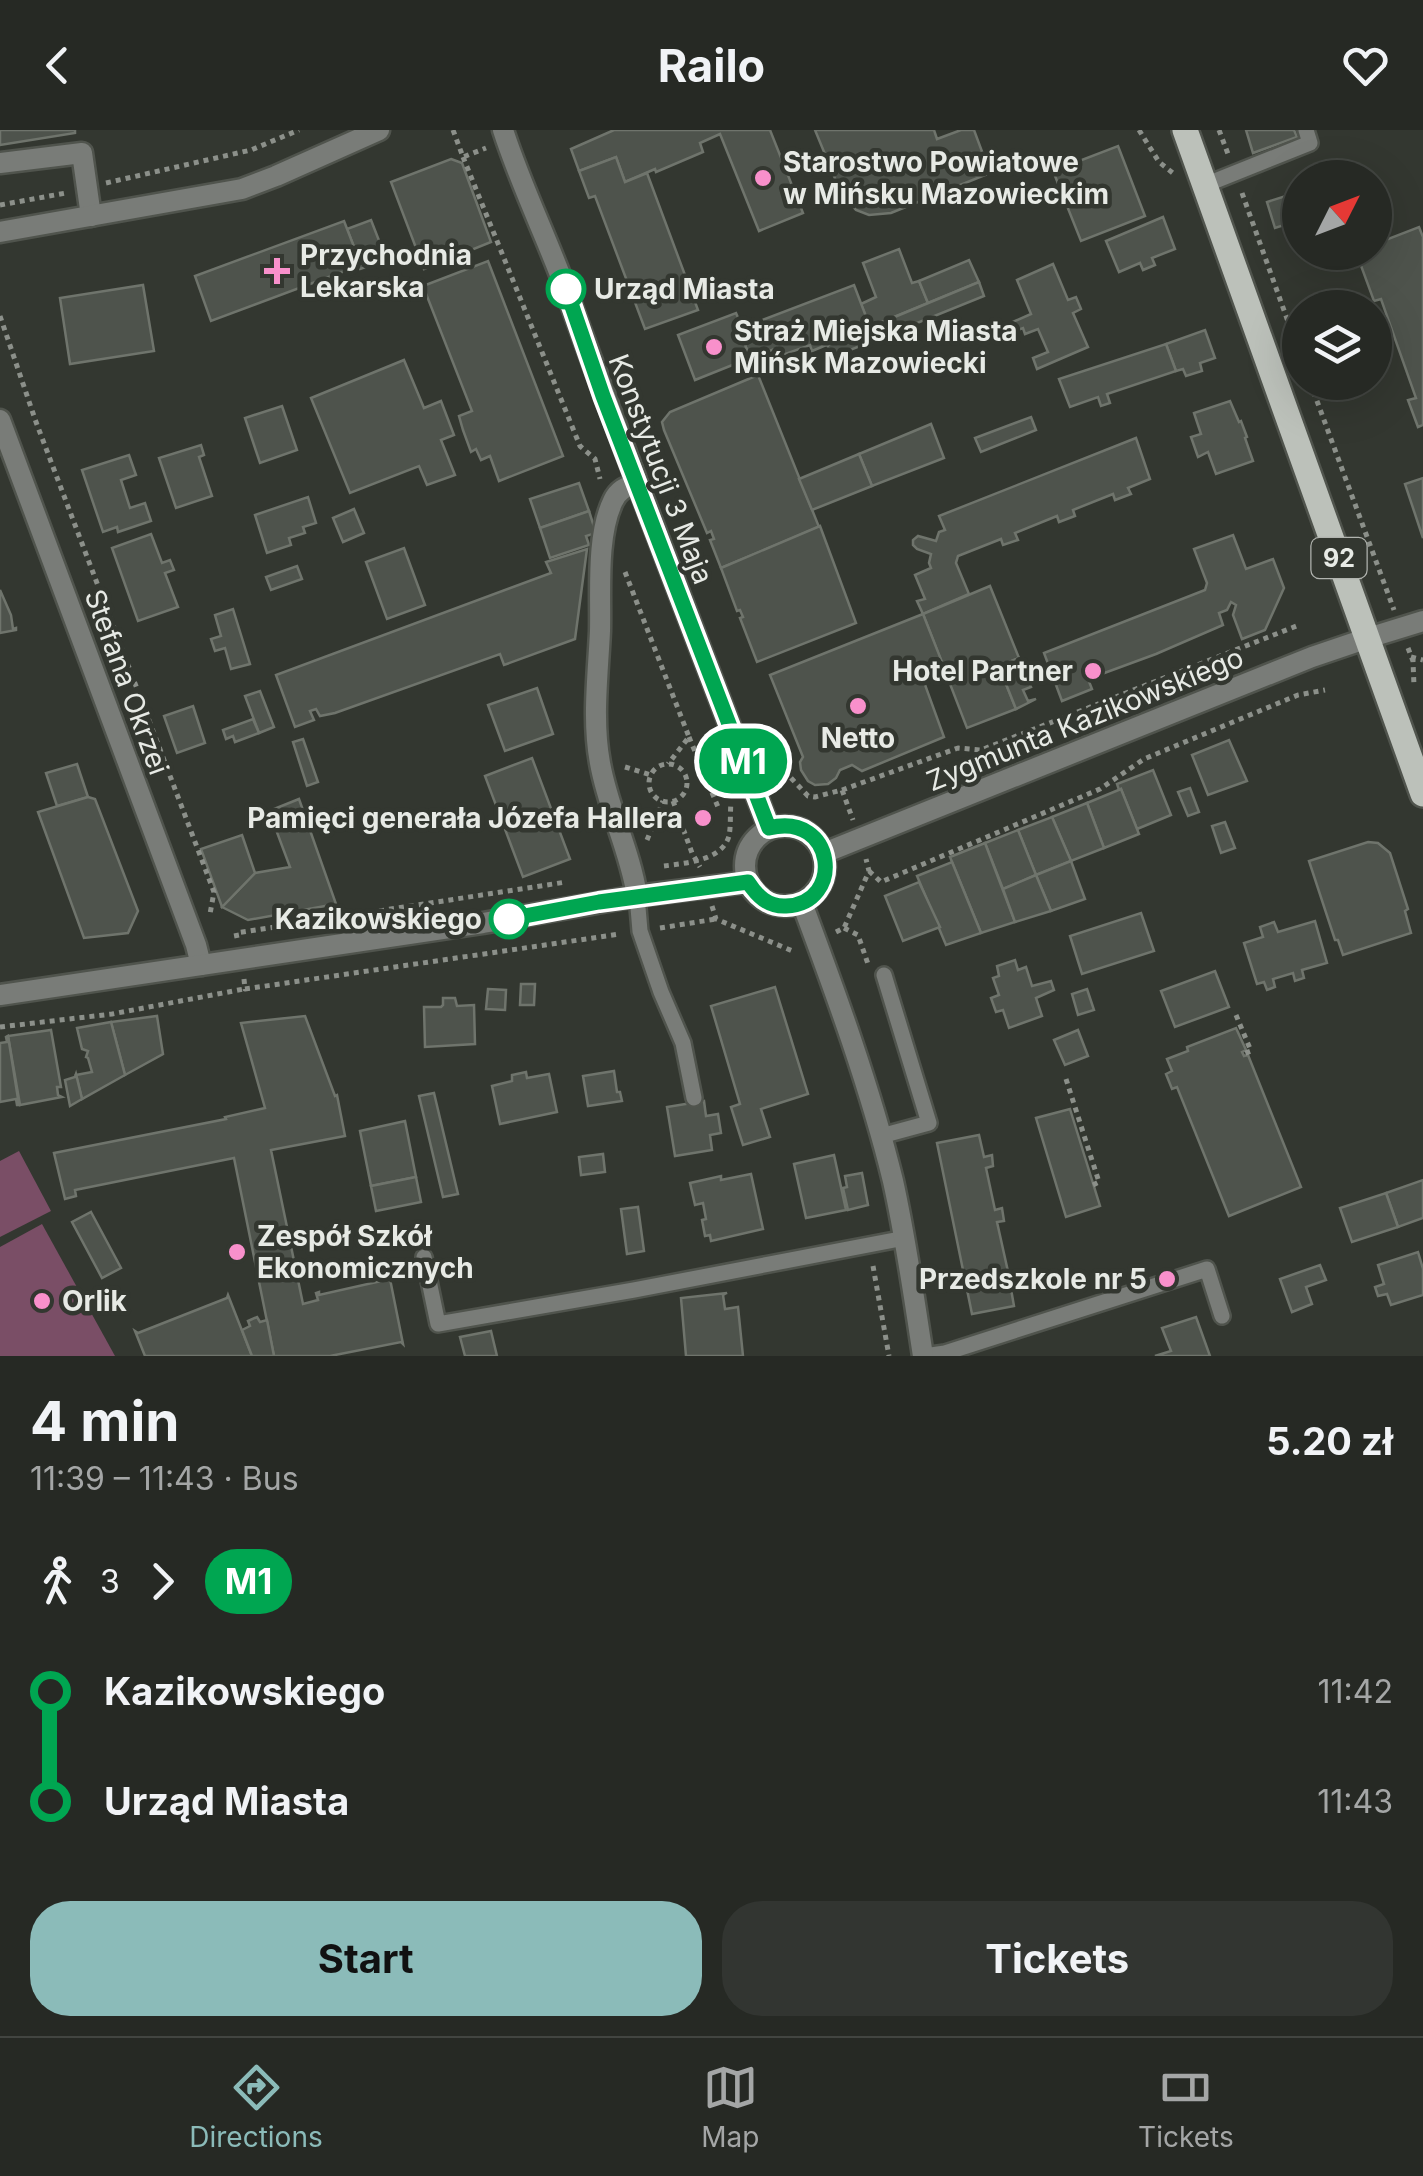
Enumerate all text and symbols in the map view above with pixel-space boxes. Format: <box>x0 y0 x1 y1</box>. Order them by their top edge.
icon: back <box>30 38 85 93</box>
text: Railo <box>658 38 765 93</box>
icon: heart <box>1338 38 1393 93</box>
place label: Starostwo Powiatowe w Mińsku Mazowieckim <box>783 145 1109 211</box>
north arrow <box>1282 160 1392 270</box>
map controls <box>1282 160 1392 400</box>
marker: Starostwo Powiatowe w Mińsku Mazowieckim <box>752 167 774 189</box>
place label: Przychodnia Lekarska <box>300 238 472 304</box>
marker: Przychodnia Lekarska <box>264 258 290 284</box>
marker: Urząd Miasta <box>547 270 585 308</box>
place label: Urząd Miasta <box>594 272 775 306</box>
button: layers <box>1282 290 1392 400</box>
place label: Straż Miejska Miasta Mińsk Mazowiecki <box>734 314 1018 380</box>
marker: Straż Miejska Miasta Mińsk Mazowiecki <box>703 336 725 358</box>
street label: Konstytucji 3 Maja <box>601 349 721 589</box>
road number: 92 <box>1312 538 1366 578</box>
street label: Stefana Okrzei <box>78 585 176 779</box>
street label: Zygmunta Kazikowskiego <box>922 640 1248 798</box>
place label: Hotel Partner <box>892 654 1073 688</box>
marker: Hotel Partner <box>1082 660 1104 682</box>
marker: Netto <box>847 695 869 717</box>
place label: Netto <box>821 721 895 755</box>
line badge: M1 <box>698 728 788 794</box>
text: M1 <box>719 740 767 782</box>
place label: Pamięci generała Józefa Hallera <box>247 801 683 835</box>
marker: Pamięci generała Józefa Hallera <box>692 807 714 829</box>
marker: Kazikowskiego <box>490 900 528 938</box>
place label: Kazikowskiego <box>275 902 482 936</box>
place label: Zespół Szkół Ekonomicznych <box>257 1219 474 1285</box>
marker: Zespół Szkół Ekonomicznych <box>226 1241 248 1263</box>
place label: Przedszkole nr 5 <box>919 1262 1147 1296</box>
marker: Przedszkole nr 5 <box>1156 1268 1178 1290</box>
place label: Orlik <box>62 1284 128 1318</box>
marker: Orlik <box>31 1290 53 1312</box>
text: 4 min <box>30 1388 180 1454</box>
text: 5.20 zł <box>1266 1418 1393 1464</box>
text: 11:39 – 11:43 · Bus <box>30 1459 299 1498</box>
icon: walk <box>30 1554 85 1609</box>
icon: forward <box>135 1554 190 1609</box>
text: M1 <box>225 1560 272 1602</box>
text: 3 <box>100 1562 120 1601</box>
text: Kazikowskiego <box>104 1668 385 1714</box>
text: 11:42 <box>1318 1672 1393 1711</box>
text: Urząd Miasta <box>104 1778 349 1824</box>
text: 11:43 <box>1317 1782 1393 1821</box>
button: Start <box>30 1901 702 2016</box>
button: Tickets <box>722 1901 1393 2016</box>
tab: Directions <box>189 2060 323 2154</box>
tab: Map <box>701 2060 760 2154</box>
tab: Tickets <box>1138 2060 1234 2154</box>

